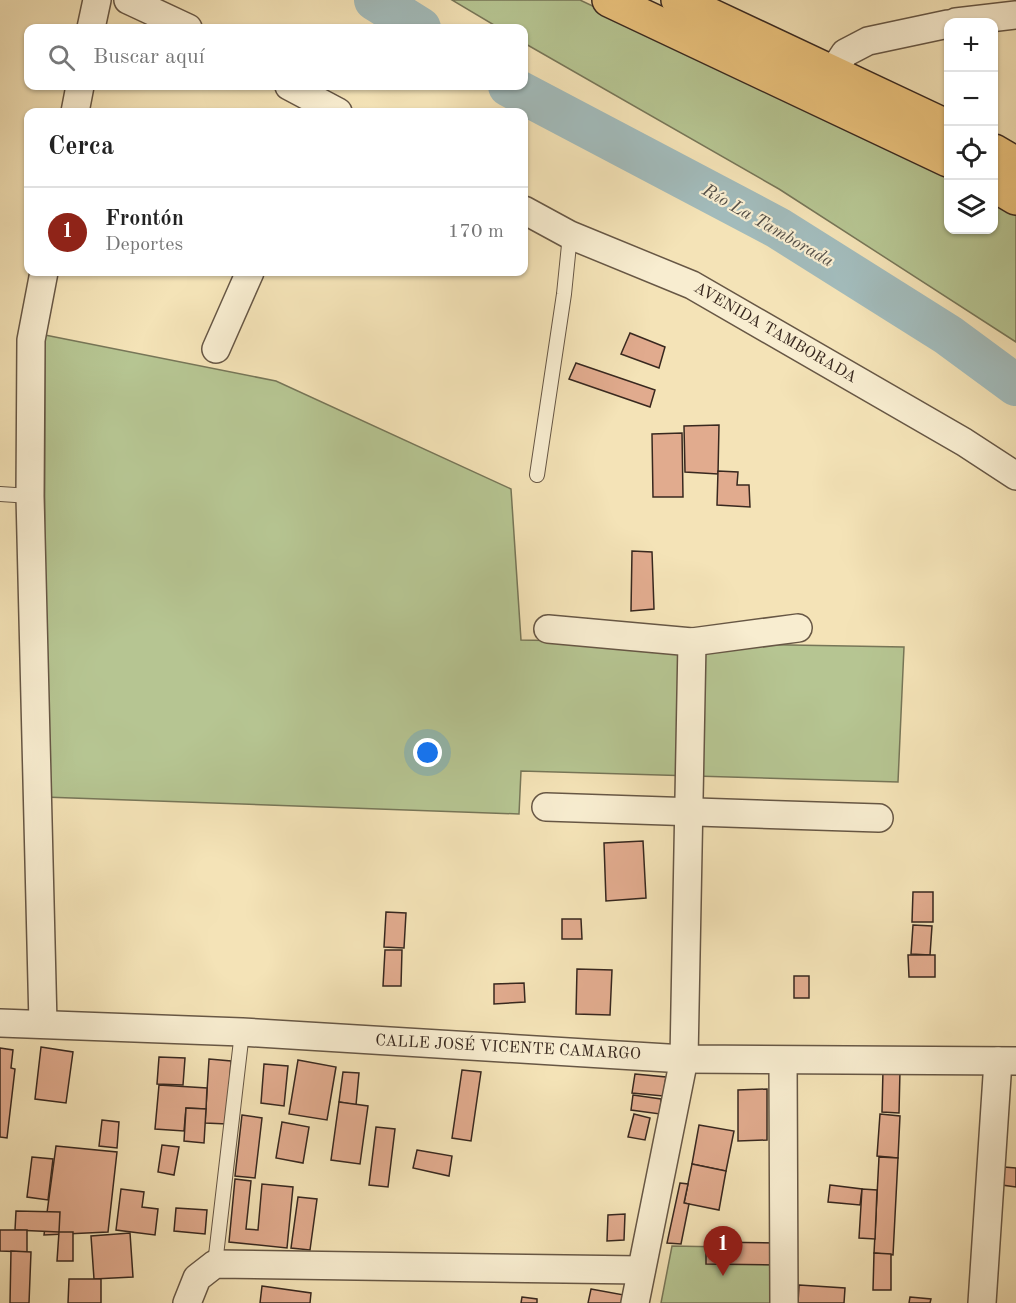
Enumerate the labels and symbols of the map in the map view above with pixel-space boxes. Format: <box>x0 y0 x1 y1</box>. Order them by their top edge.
water label: Río La Tamborada <box>698 181 837 271</box>
street label: AVENIDA TAMBORADA <box>691 280 859 386</box>
your location <box>413 738 442 767</box>
street label: CALLE JOSÉ VICENTE CAMARGO <box>375 1029 641 1063</box>
pin: 1 <box>704 1226 742 1276</box>

